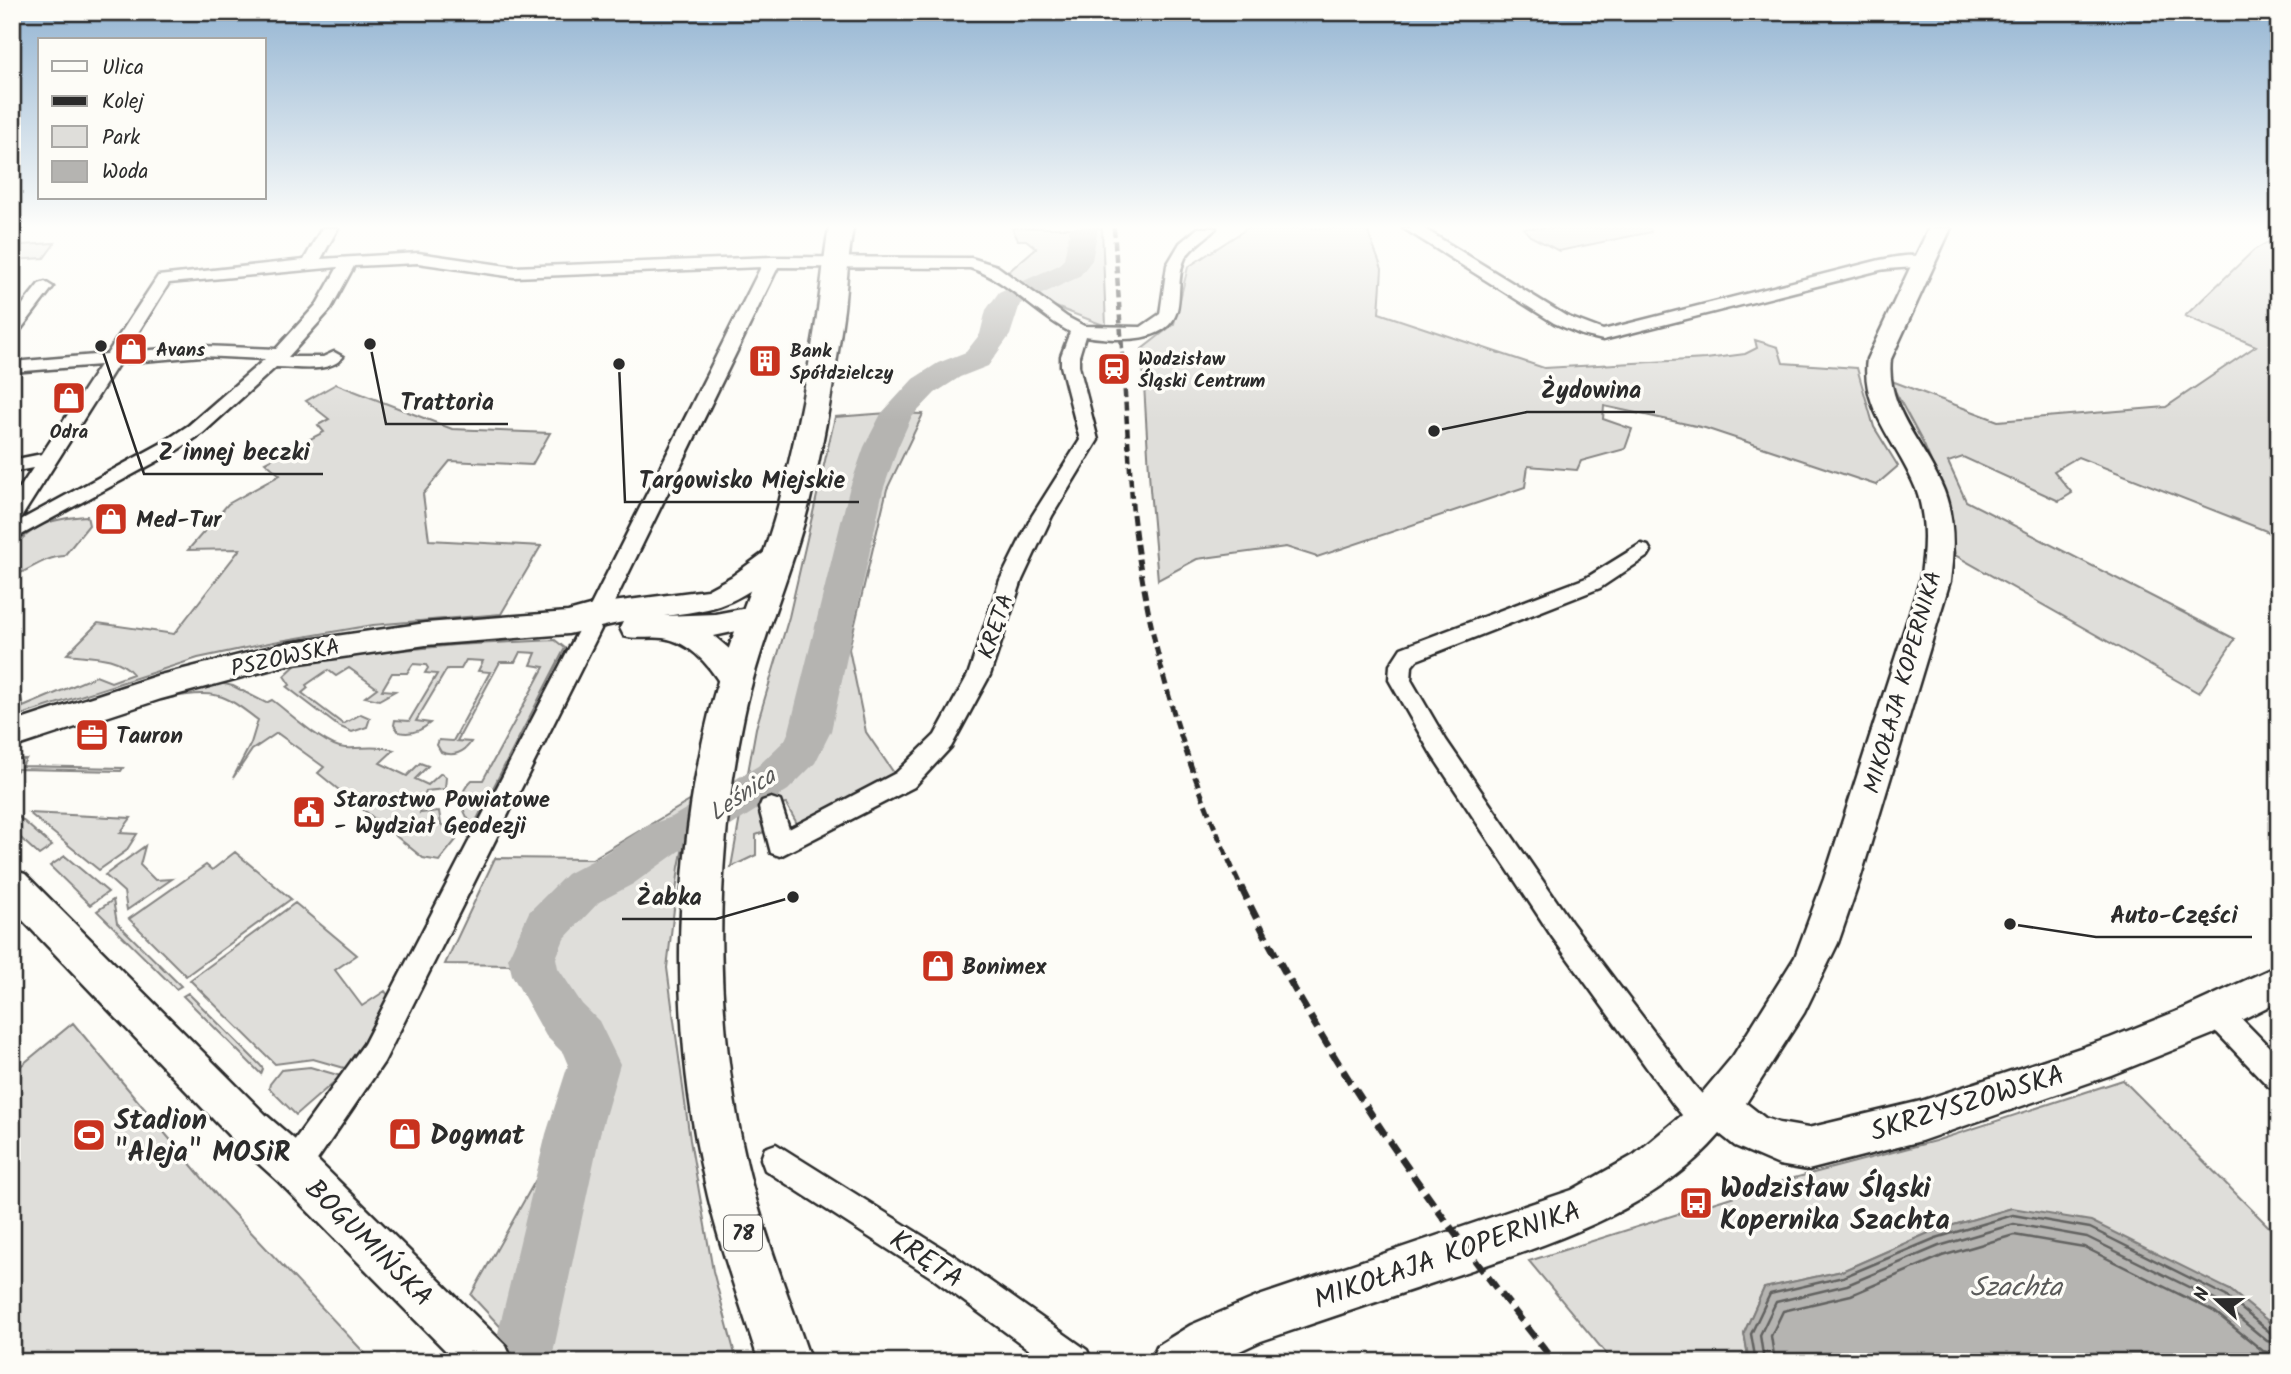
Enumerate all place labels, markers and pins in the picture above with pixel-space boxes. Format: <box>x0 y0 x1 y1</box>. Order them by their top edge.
shop icon: Avans <box>112 330 150 368</box>
place label: Avans <box>156 336 205 366</box>
place label: Bank Spółdzielczy <box>790 337 894 389</box>
building icon: Bank Spółdzielczy <box>746 342 784 380</box>
place label: Wodzisław Śląski Centrum <box>1138 345 1265 397</box>
station icon: Wodzisław Śląski Centrum <box>1095 350 1133 388</box>
callout: Żydowina <box>1527 367 1655 412</box>
shop icon: Odra <box>50 379 88 417</box>
callout: Trattoria <box>386 379 508 424</box>
place label: Odra <box>50 418 89 448</box>
callout: Z innej beczki <box>144 429 323 474</box>
callout: Targowisko Miejskie <box>625 457 859 502</box>
shop icon: Med-Tur <box>92 500 130 538</box>
place label: Med-Tur <box>136 503 223 539</box>
office icon: Tauron <box>73 716 111 754</box>
place label: Tauron <box>116 719 183 755</box>
place label: Starostwo Powiatowe - Wydział Geodezji <box>334 783 550 845</box>
public building icon: Starostwo Powiatowe - Wydział Geodezji <box>290 793 328 831</box>
callout: Żabka <box>622 874 716 919</box>
callout: Auto-Części <box>2096 892 2252 937</box>
shop icon: Bonimex <box>919 947 957 985</box>
place label: Bonimex <box>962 950 1048 986</box>
place label: Stadion "Aleja" MOSiR <box>114 1099 290 1176</box>
place label: Dogmat <box>430 1114 525 1159</box>
shop icon: Dogmat <box>386 1115 424 1153</box>
sports icon: Stadion "Aleja" MOSiR <box>70 1116 108 1154</box>
place label: Wodzisław Śląski Kopernika Szachta <box>1720 1167 1950 1244</box>
bus stop icon: Wodzisław Śląski Kopernika Szachta <box>1677 1184 1715 1222</box>

